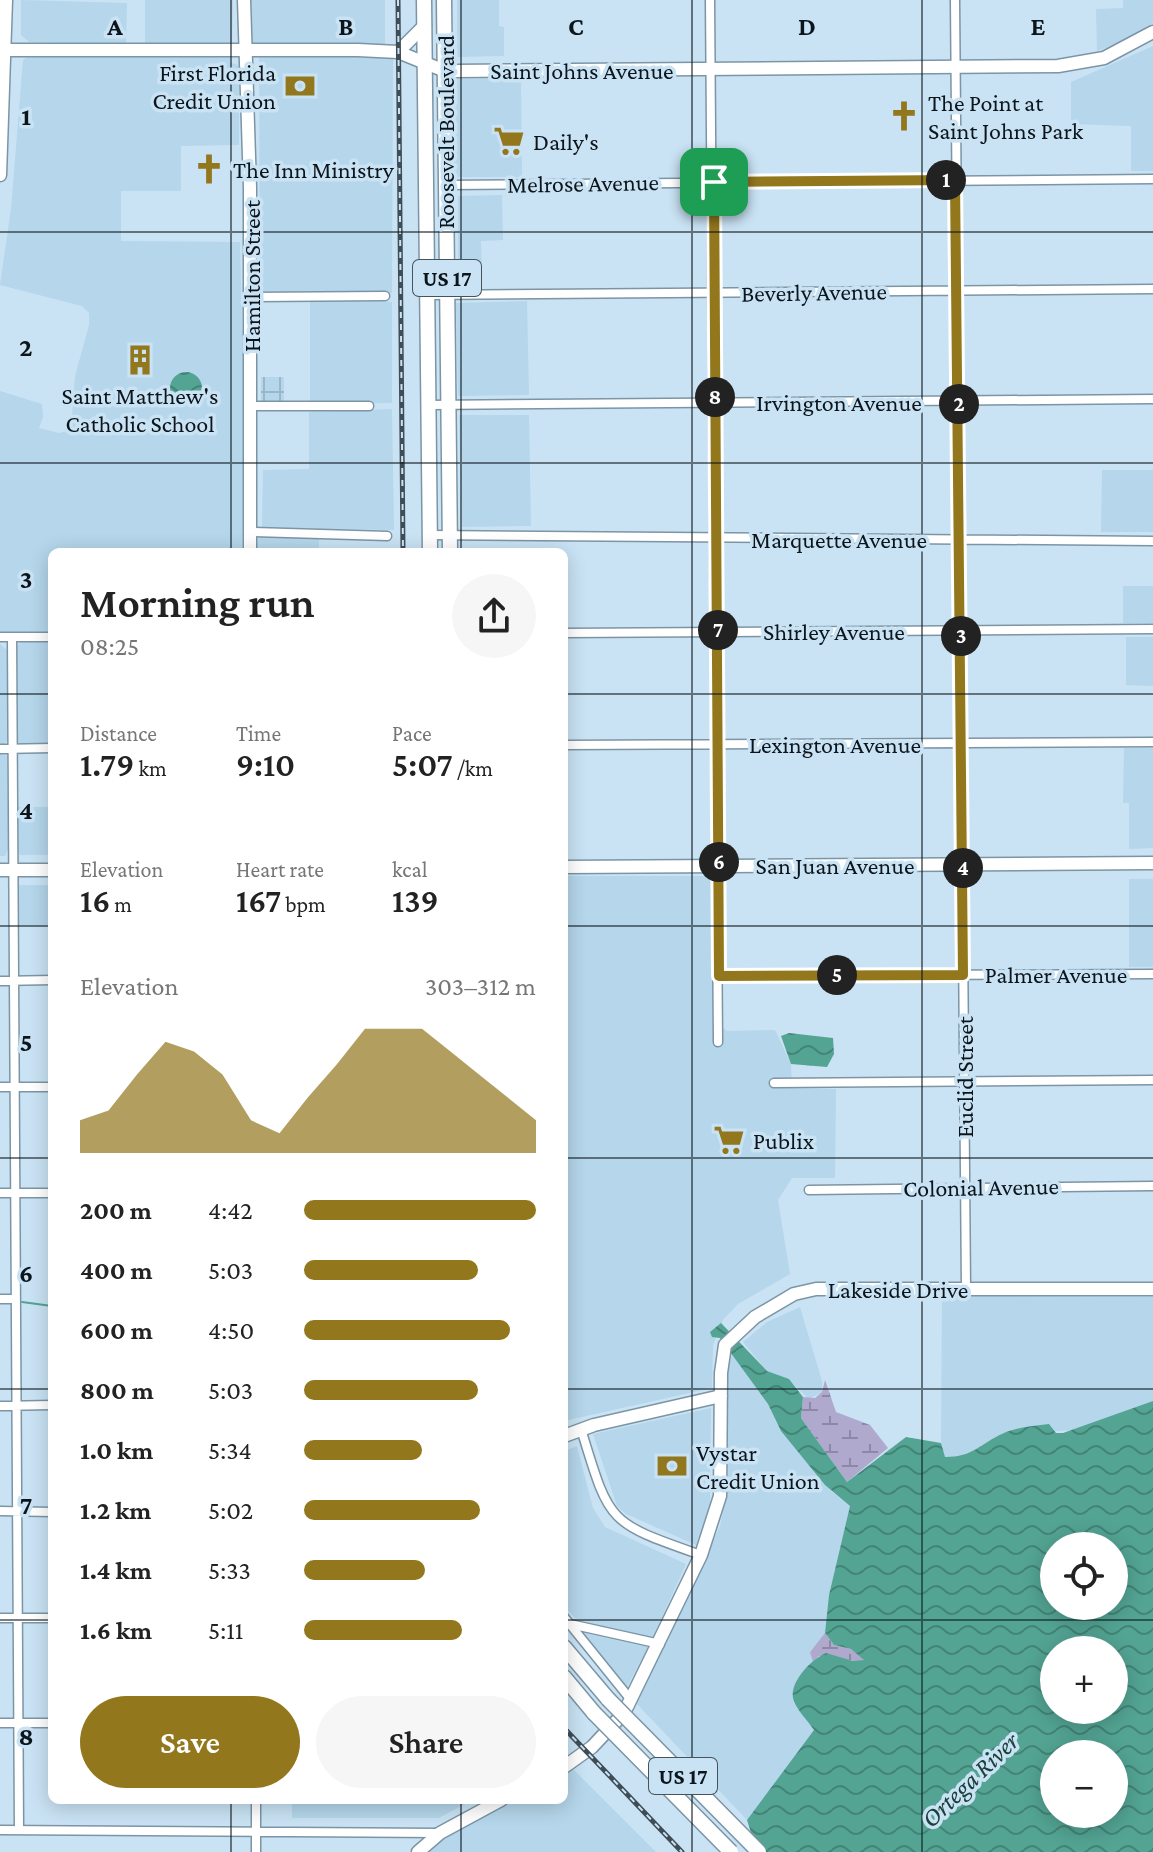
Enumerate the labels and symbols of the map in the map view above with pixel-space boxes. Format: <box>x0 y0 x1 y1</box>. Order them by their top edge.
text: A <box>106 12 123 41</box>
text: B <box>338 12 354 41</box>
text: C <box>568 12 584 41</box>
text: D <box>798 12 816 41</box>
text: E <box>1031 12 1046 41</box>
street label: Roosevelt Boulevard <box>432 35 459 229</box>
street label: Saint Johns Avenue <box>490 57 674 84</box>
place label: First Florida Credit Union <box>152 59 276 114</box>
bank icon: First Florida Credit Union <box>283 69 317 103</box>
place label: The Point at Saint Johns Park <box>928 89 1084 144</box>
church icon: The Point at Saint Johns Park <box>887 99 921 133</box>
text: 1 <box>21 102 31 131</box>
supermarket icon: Daily's <box>492 124 526 158</box>
place label: Daily's <box>533 128 599 155</box>
pin <box>680 148 748 216</box>
church icon: The Inn Ministry <box>192 152 226 186</box>
place label: The Inn Ministry <box>233 156 395 183</box>
pin: 1 <box>926 160 966 200</box>
street label: Melrose Avenue <box>507 168 659 198</box>
street label: Hamilton Street <box>238 199 265 352</box>
road number: US 17 <box>413 260 481 296</box>
street label: Beverly Avenue <box>741 277 887 307</box>
text: 2 <box>19 333 33 362</box>
building icon: Saint Matthew's Catholic School <box>123 343 157 377</box>
pin: 8 <box>695 377 735 417</box>
place label: Saint Matthew's Catholic School <box>62 382 218 437</box>
pin: 2 <box>939 384 979 424</box>
street label: Irvington Avenue <box>756 389 922 416</box>
street label: Marquette Avenue <box>751 526 927 553</box>
text: 3 <box>20 565 32 594</box>
pin: 7 <box>698 610 738 650</box>
pin: 3 <box>941 616 981 656</box>
street label: Shirley Avenue <box>763 618 905 645</box>
street label: Lexington Avenue <box>749 731 921 758</box>
text: 4 <box>19 796 33 825</box>
pin: 6 <box>699 842 739 882</box>
pin: 4 <box>943 848 983 888</box>
street label: San Juan Avenue <box>756 852 914 879</box>
pin: 5 <box>817 955 857 995</box>
street label: Palmer Avenue <box>985 961 1127 988</box>
street label: Euclid Street <box>951 1015 978 1138</box>
text: 5 <box>20 1028 32 1057</box>
supermarket icon: Publix <box>712 1123 746 1157</box>
place label: Publix <box>753 1127 814 1154</box>
street label: Colonial Avenue <box>903 1172 1059 1202</box>
text: 6 <box>19 1259 33 1288</box>
street label: Lakeside Drive <box>828 1276 968 1303</box>
place label: Vystar Credit Union <box>696 1439 820 1494</box>
bank icon: Vystar Credit Union <box>655 1449 689 1483</box>
text: 7 <box>20 1491 32 1520</box>
text: 8 <box>18 1722 34 1751</box>
water label: Ortega River <box>916 1726 1025 1833</box>
road number: US 17 <box>649 1758 717 1794</box>

